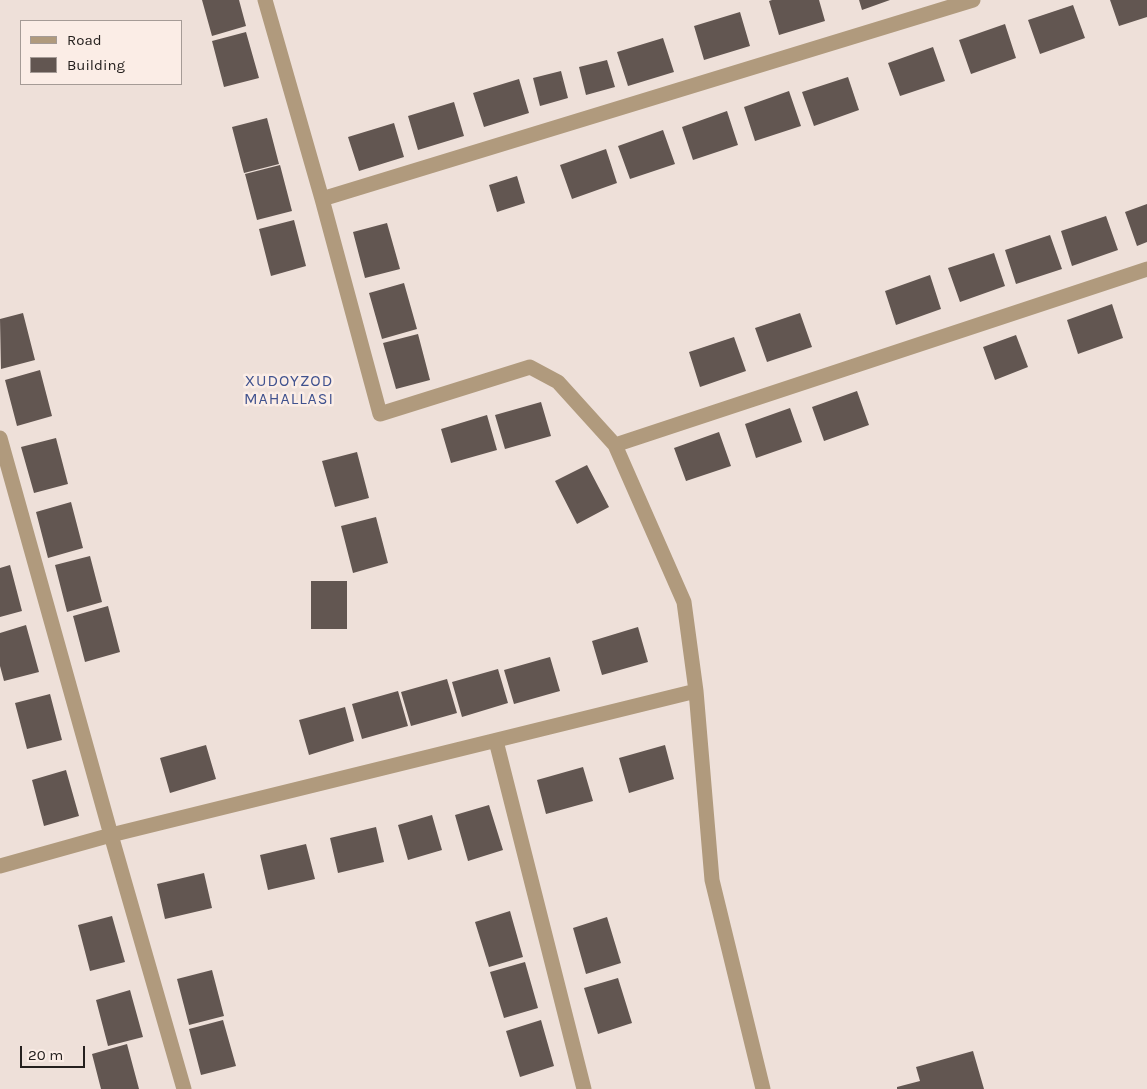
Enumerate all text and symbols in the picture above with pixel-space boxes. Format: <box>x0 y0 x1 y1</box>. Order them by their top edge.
legend <box>20 20 182 85</box>
text: Road <box>67 31 102 49</box>
text: Building <box>67 56 125 74</box>
district label: XUDOYZOD MAHALLASI <box>243 371 335 409</box>
scale bar <box>22 1036 88 1068</box>
text: 20 m <box>28 1046 63 1064</box>

